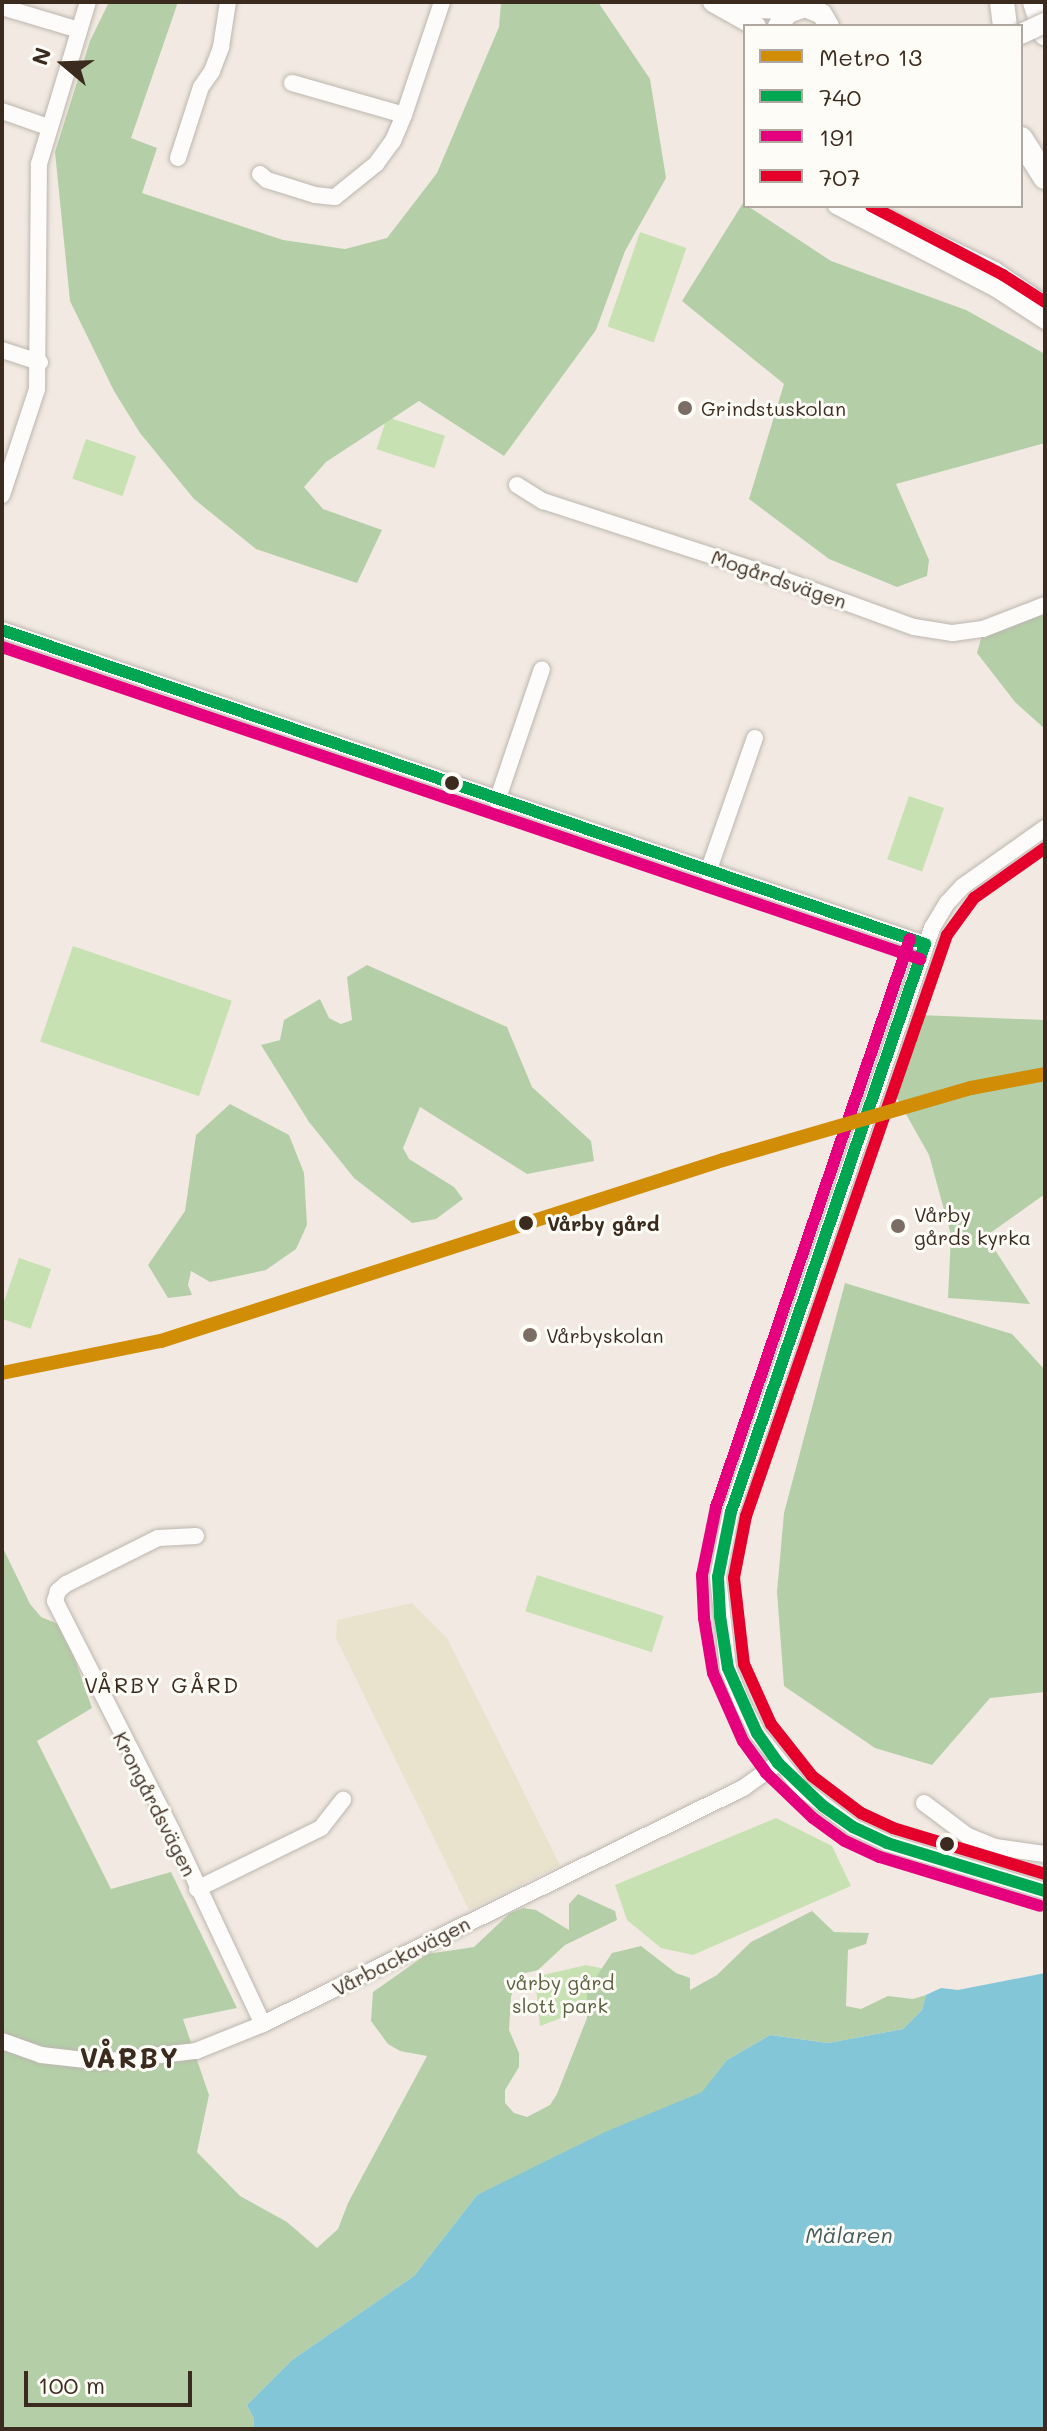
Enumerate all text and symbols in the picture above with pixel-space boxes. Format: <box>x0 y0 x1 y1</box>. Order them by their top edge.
north arrow <box>24 24 104 104</box>
legend <box>743 24 1023 208</box>
text: Metro 13 <box>819 41 922 72</box>
text: N <box>24 43 57 69</box>
text: 740 <box>819 81 861 112</box>
text: 191 <box>819 121 855 152</box>
text: 707 <box>819 161 861 192</box>
place label: Grindstuskolan <box>701 396 846 420</box>
marker: Grindstuskolan <box>676 399 694 417</box>
street label: Mogårdsvägen <box>708 545 850 613</box>
unlabelled marker <box>444 775 460 791</box>
place label: Vårby gårds kyrka <box>914 1202 1031 1249</box>
marker: Vårby gård <box>512 1209 540 1237</box>
place label: Vårby gård <box>547 1211 659 1235</box>
marker: Vårby gårds kyrka <box>889 1217 907 1235</box>
place label: Vårbyskolan <box>546 1323 664 1347</box>
marker: Vårbyskolan <box>521 1326 539 1344</box>
district label: VÅRBY GÅRD <box>84 1672 240 1698</box>
street label: Krongårdsvägen <box>108 1728 202 1880</box>
unlabelled marker <box>939 1836 955 1852</box>
street label: Vårbackavägen <box>328 1911 474 2001</box>
park label: vårby gård slott park <box>506 1971 614 2018</box>
district label: VÅRBY <box>80 2040 180 2074</box>
water label: Mälaren <box>805 2222 893 2248</box>
scale bar <box>28 2355 196 2405</box>
text: 100 m <box>38 2369 105 2400</box>

